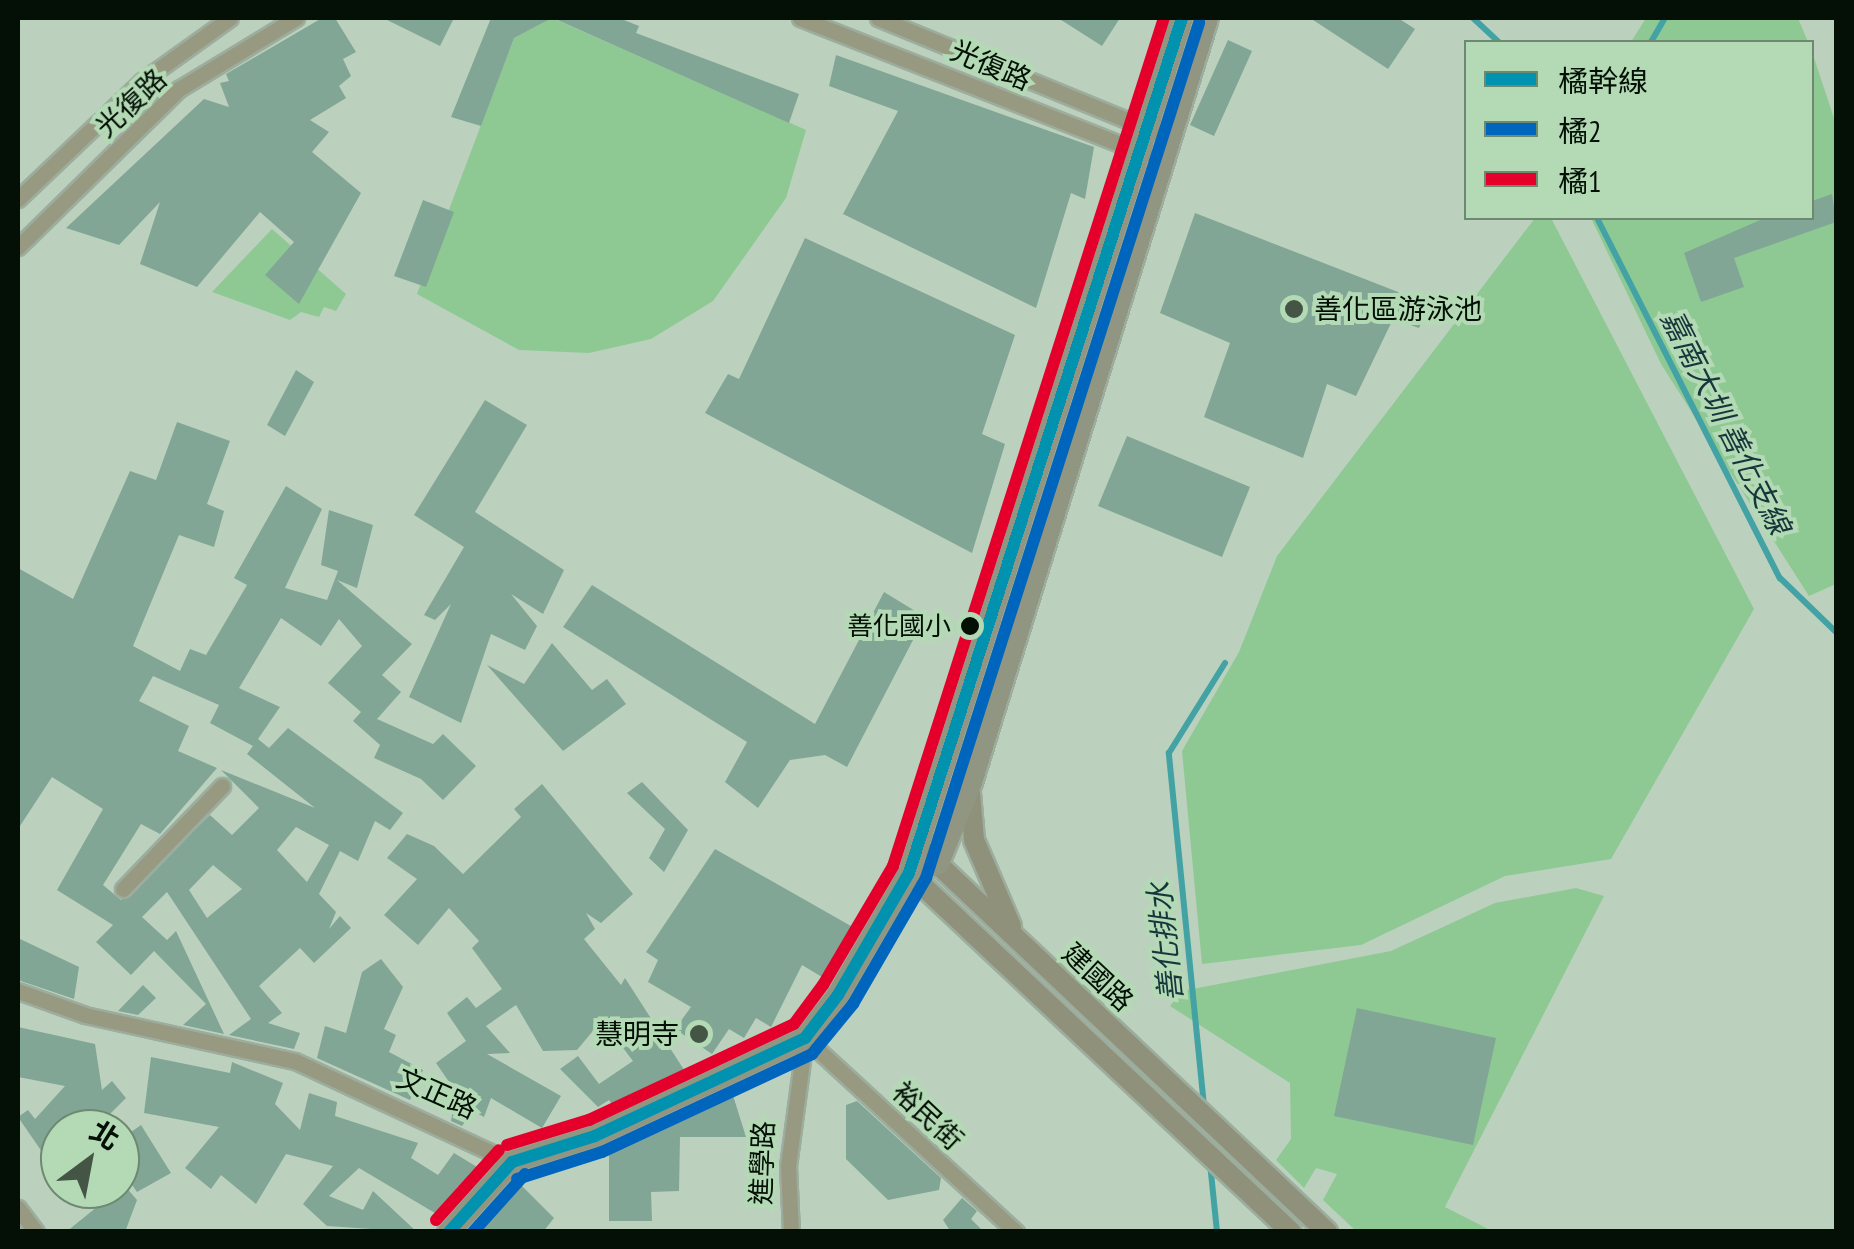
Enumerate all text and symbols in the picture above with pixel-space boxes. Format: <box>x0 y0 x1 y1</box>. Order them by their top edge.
street label: 光復路 <box>946 33 1036 97</box>
legend <box>1464 40 1814 220</box>
text: 橘幹線 <box>1558 61 1648 100</box>
street label: 光復路 <box>89 62 173 144</box>
text: 橘2 <box>1558 111 1602 150</box>
text: 橘1 <box>1558 161 1602 200</box>
place label: 善化區游泳池 <box>1314 292 1482 326</box>
marker: 善化區游泳池 <box>1283 298 1305 320</box>
water label: 嘉南大圳 善化支線 <box>1654 304 1798 540</box>
place label: 善化國小 <box>847 610 951 642</box>
marker: 善化國小 <box>960 616 980 636</box>
water label: 善化排水 <box>1141 880 1189 1004</box>
street label: 建國路 <box>1056 936 1140 1018</box>
place label: 慧明寺 <box>595 1017 679 1051</box>
marker: 慧明寺 <box>688 1023 710 1045</box>
street label: 文正路 <box>392 1061 482 1125</box>
street label: 裕民街 <box>886 1075 970 1157</box>
north arrow <box>40 1109 140 1209</box>
text: 北 <box>83 1112 127 1158</box>
street label: 進學路 <box>744 1120 780 1206</box>

